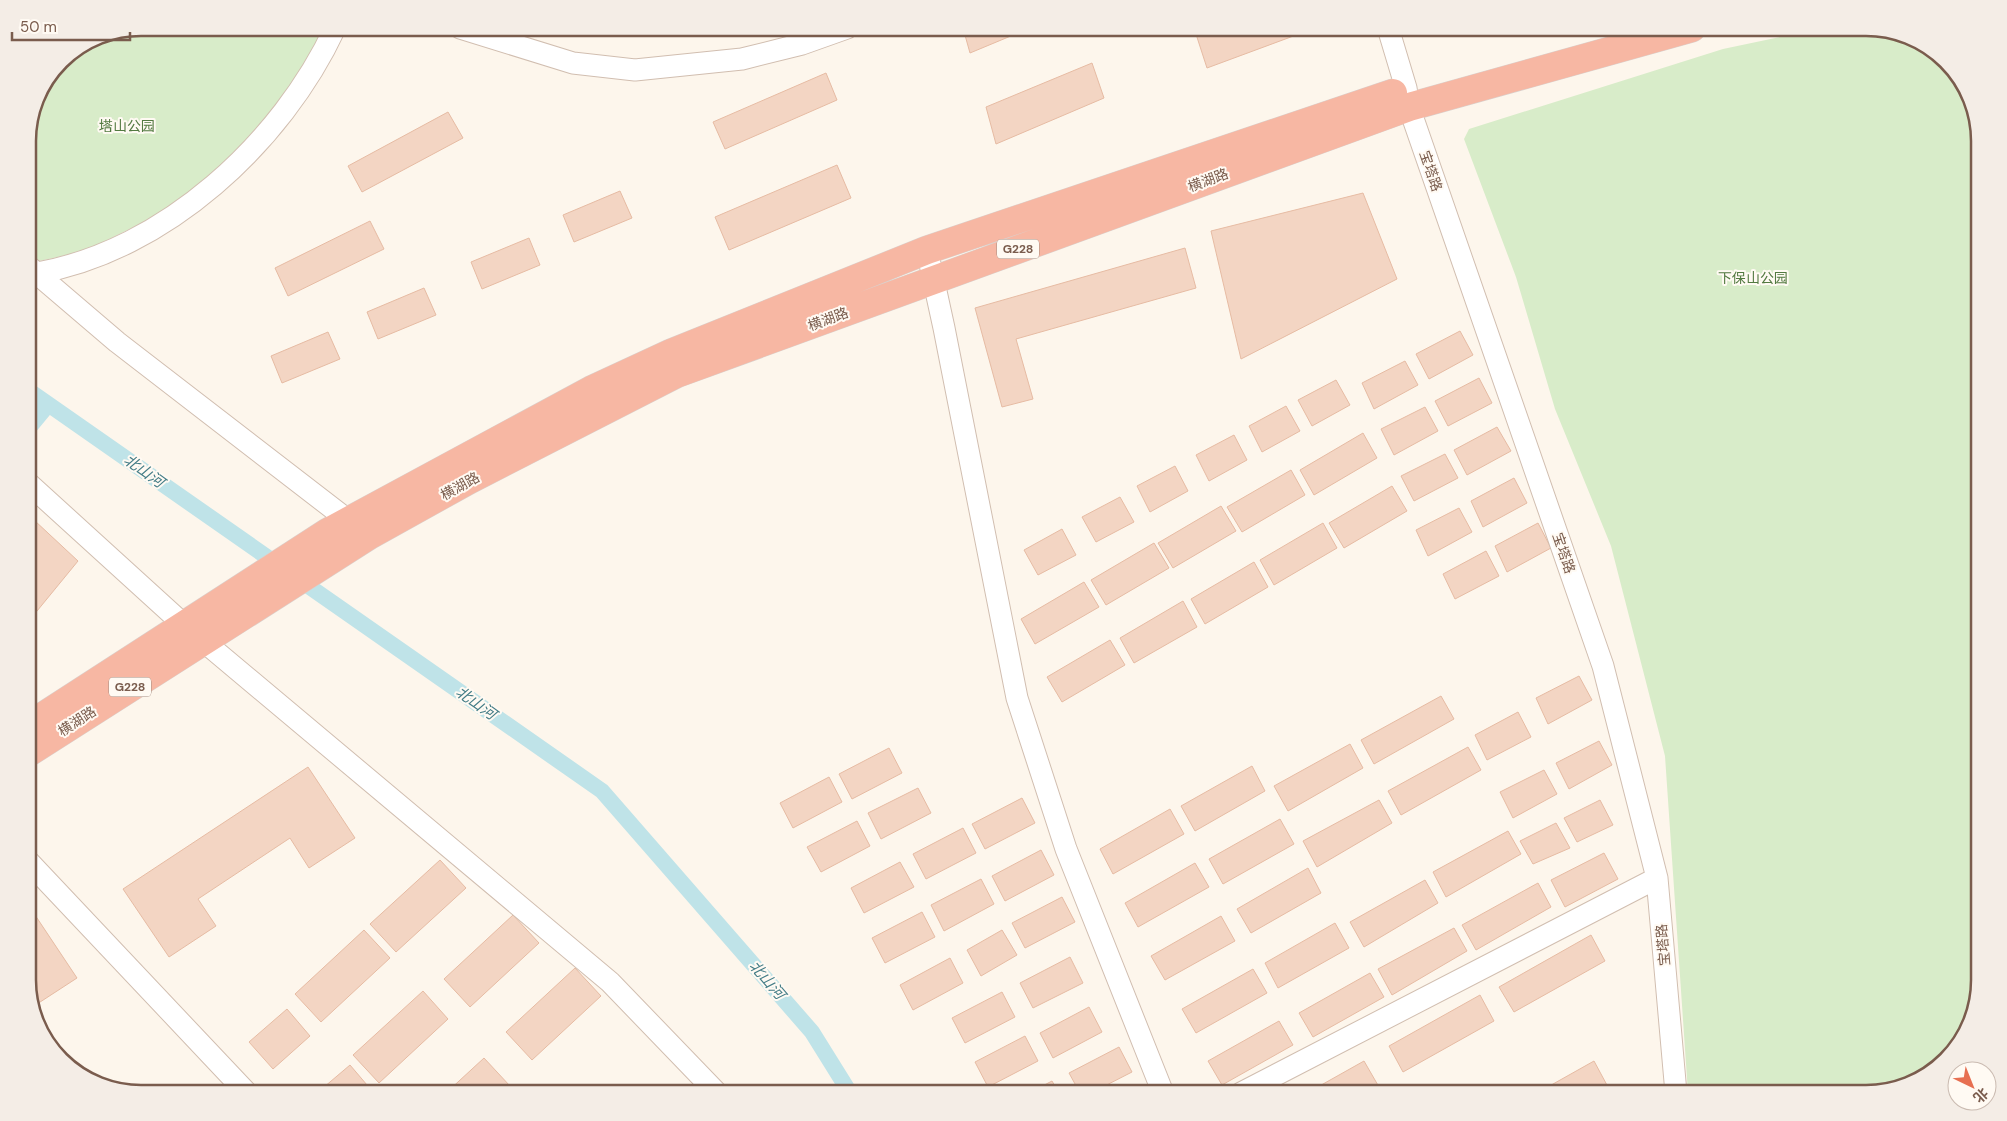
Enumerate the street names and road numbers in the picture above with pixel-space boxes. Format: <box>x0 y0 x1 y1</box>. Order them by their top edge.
street label: 宝塔路 <box>1416 148 1446 194</box>
street label: 横湖路 <box>1185 164 1231 196</box>
road number: G228 <box>997 240 1039 258</box>
street label: 横湖路 <box>805 303 851 335</box>
street label: 横湖路 <box>437 468 483 504</box>
street label: 宝塔路 <box>1549 530 1579 576</box>
road number: G228 <box>109 678 151 696</box>
street label: 横湖路 <box>54 702 100 740</box>
street label: 宝塔路 <box>1652 923 1674 967</box>

